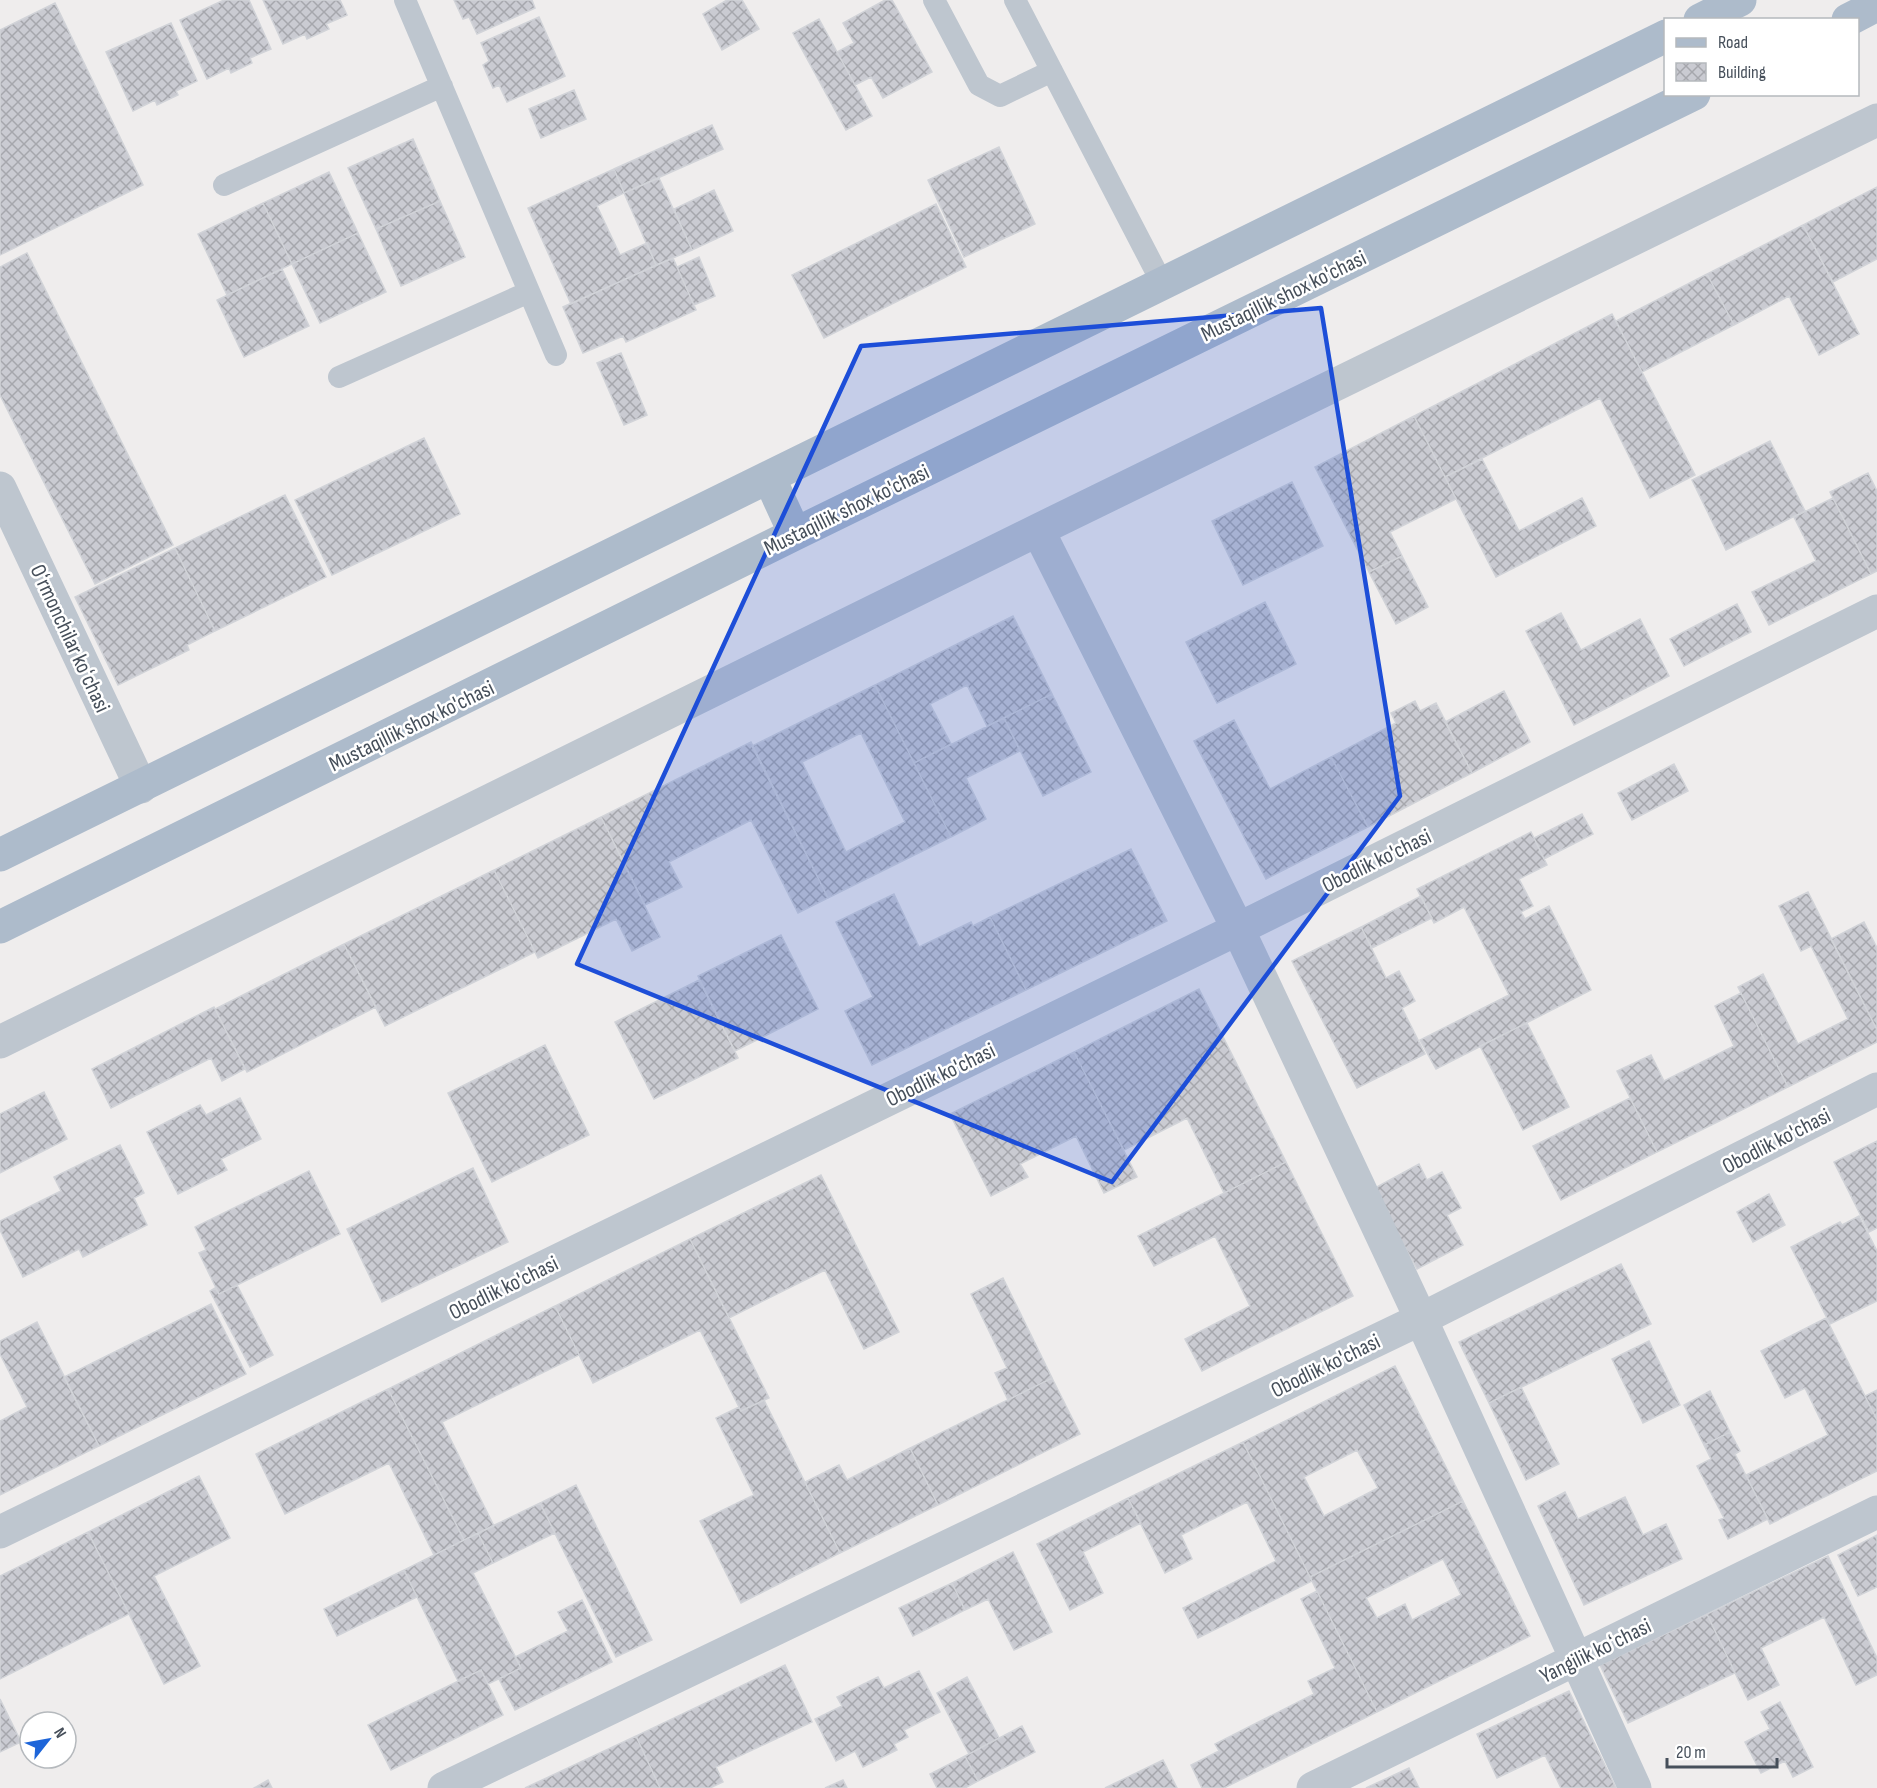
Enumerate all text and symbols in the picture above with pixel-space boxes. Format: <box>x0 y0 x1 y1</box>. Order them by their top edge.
legend <box>1664 18 1859 96</box>
text: Road <box>1718 32 1748 53</box>
text: Building <box>1718 62 1766 83</box>
street label: Mustaqillik shox ko'chasi <box>1197 245 1371 348</box>
street label: Mustaqillik shox ko'chasi <box>760 459 934 562</box>
street label: Oʻrmonchilar koʻchasi <box>24 560 116 717</box>
street label: Mustaqillik shox ko'chasi <box>325 675 499 778</box>
street label: Obodlik ko'chasi <box>1318 823 1436 899</box>
street label: Obodlik ko'chasi <box>882 1037 1000 1113</box>
street label: Obodlik ko'chasi <box>1718 1102 1835 1180</box>
street label: Obodlik ko'chasi <box>445 1250 563 1326</box>
street label: Obodlik ko'chasi <box>1267 1328 1385 1404</box>
street label: Yangilik koʻchasi <box>1536 1613 1656 1690</box>
north arrow <box>18 1710 78 1770</box>
text: N <box>49 1724 70 1742</box>
scale bar <box>1667 1731 1776 1769</box>
text: 20 m <box>1676 1742 1706 1763</box>

